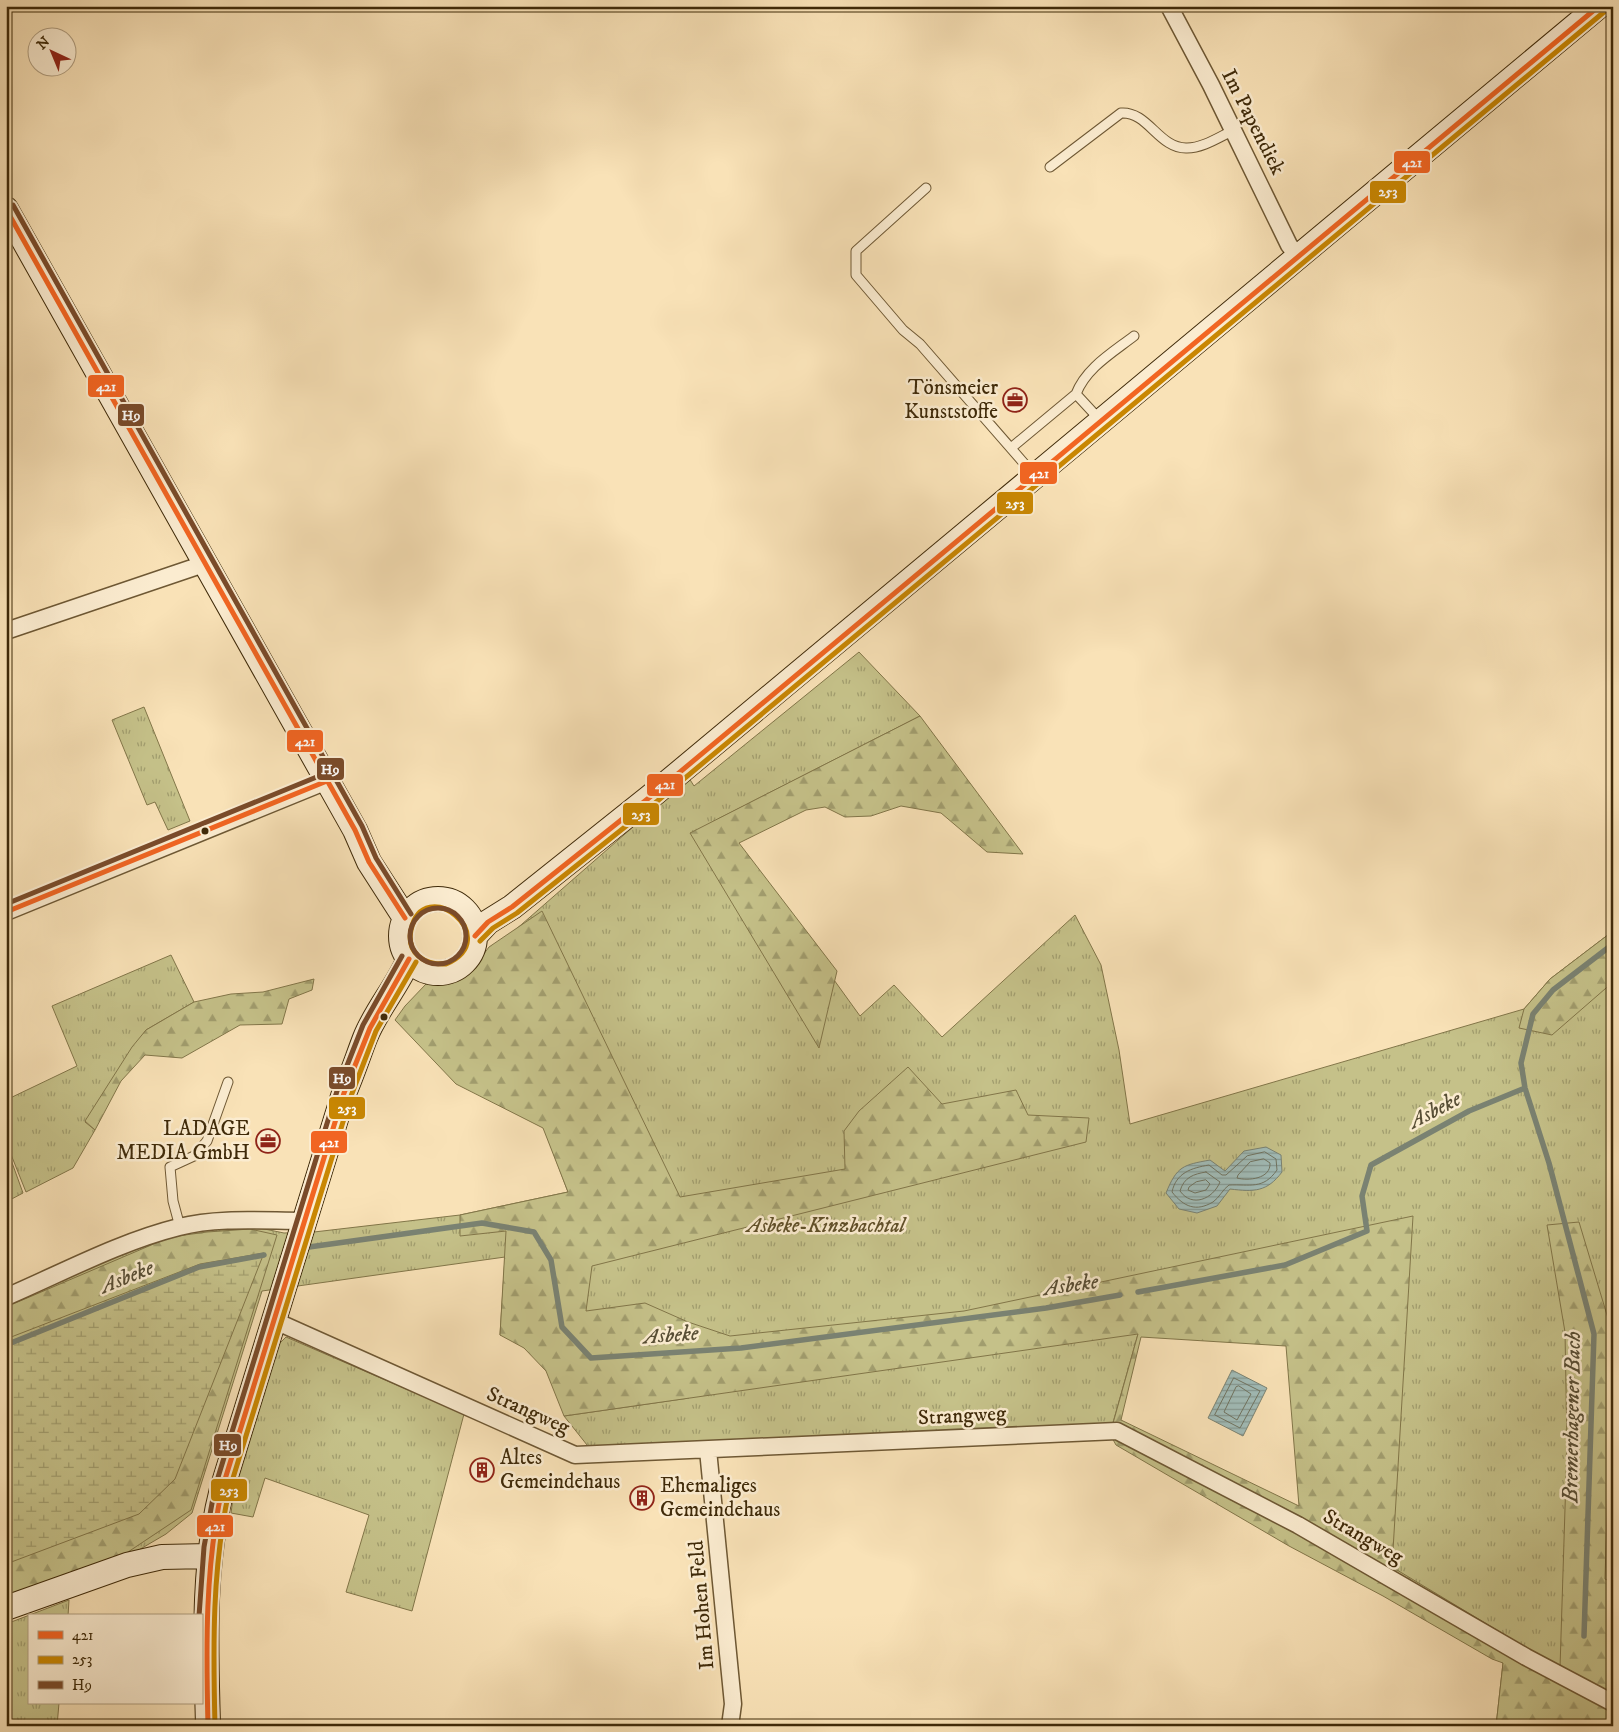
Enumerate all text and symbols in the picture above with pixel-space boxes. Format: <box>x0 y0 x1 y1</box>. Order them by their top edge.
north arrow <box>28 28 78 78</box>
text: N <box>33 33 54 54</box>
street label: Im Papendiek <box>1215 65 1291 180</box>
line badge: 421 <box>1393 150 1431 174</box>
text: 421 <box>1401 154 1422 172</box>
line badge: 253 <box>1369 180 1407 204</box>
text: 253 <box>1379 183 1397 201</box>
line badge: 421 <box>87 374 125 398</box>
place label: Tönsmeier Kunststoffe <box>904 375 998 425</box>
text: 421 <box>95 378 116 396</box>
office icon: Tönsmeier Kunststoffe <box>1002 387 1028 413</box>
line badge: H9 <box>117 403 145 427</box>
text: H9 <box>122 407 140 425</box>
line badge: 421 <box>1019 461 1058 485</box>
text: 421 <box>1028 465 1049 483</box>
line badge: 253 <box>996 491 1034 515</box>
text: 253 <box>1006 495 1024 513</box>
line badge: 421 <box>286 729 324 753</box>
text: 421 <box>294 733 315 751</box>
line badge: H9 <box>316 757 345 781</box>
text: H9 <box>321 761 339 779</box>
line badge: 421 <box>646 773 684 797</box>
text: 421 <box>654 776 675 794</box>
line badge: 253 <box>622 802 660 826</box>
text: 253 <box>632 806 650 824</box>
unlabelled marker <box>200 826 210 836</box>
unlabelled marker <box>379 1012 389 1022</box>
line badge: H9 <box>328 1066 356 1090</box>
text: H9 <box>333 1070 351 1088</box>
water label: Asbeke <box>1402 1085 1466 1136</box>
line badge: 253 <box>328 1096 366 1120</box>
text: 253 <box>338 1100 356 1118</box>
place label: LADAGE MEDIA GmbH <box>116 1116 250 1166</box>
office icon: LADAGE MEDIA GmbH <box>255 1128 281 1154</box>
line badge: 421 <box>310 1130 348 1154</box>
text: 421 <box>318 1134 339 1152</box>
park label: Asbeke-Kinzbachtal <box>745 1213 908 1239</box>
water label: Asbeke <box>94 1254 158 1301</box>
water label: Asbeke <box>1039 1268 1101 1303</box>
water label: Asbeke <box>640 1320 700 1351</box>
water label: Bremerhagener Bach <box>1557 1331 1587 1504</box>
street label: Strangweg <box>482 1381 574 1441</box>
street label: Strangweg <box>917 1401 1008 1431</box>
line badge: H9 <box>213 1433 242 1457</box>
text: H9 <box>219 1437 237 1455</box>
place label: Altes Gemeindehaus <box>500 1445 620 1495</box>
building icon: Altes Gemeindehaus <box>469 1457 495 1483</box>
place label: Ehemaliges Gemeindehaus <box>660 1473 780 1523</box>
line badge: 253 <box>210 1478 248 1502</box>
text: 253 <box>220 1482 238 1500</box>
building icon: Ehemaliges Gemeindehaus <box>629 1485 655 1511</box>
street label: Strangweg <box>1318 1504 1408 1571</box>
line badge: 421 <box>196 1514 234 1538</box>
text: 421 <box>204 1518 225 1536</box>
street label: Im Hohen Feld <box>683 1539 721 1671</box>
legend <box>28 1614 202 1704</box>
text: 421 <box>72 1626 94 1645</box>
text: 253 <box>72 1650 92 1669</box>
text: H9 <box>72 1676 92 1695</box>

